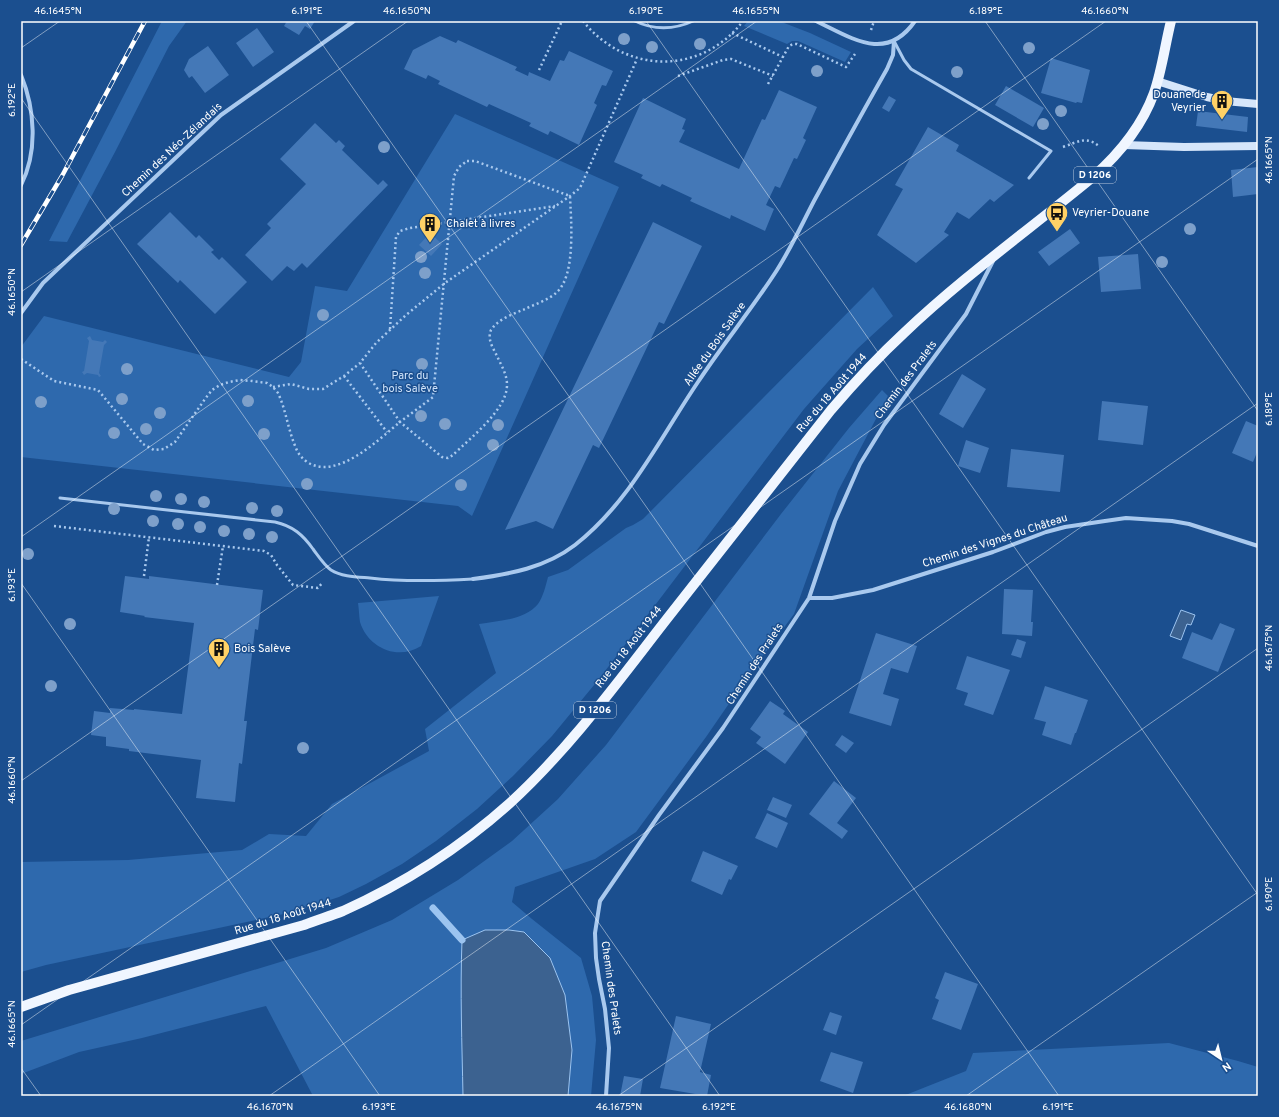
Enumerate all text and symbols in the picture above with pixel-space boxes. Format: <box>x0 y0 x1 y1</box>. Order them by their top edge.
text: 46.1645°N <box>34 5 82 18</box>
text: 6.191°E <box>291 5 323 18</box>
text: 46.1650°N <box>383 5 431 18</box>
text: 6.190°E <box>629 5 663 18</box>
text: 46.1655°N <box>732 5 780 18</box>
text: 6.189°E <box>969 5 1003 18</box>
text: 46.1660°N <box>1081 5 1129 18</box>
text: 6.192°E <box>6 83 19 117</box>
place label: Douane de Veyrier <box>1153 88 1207 115</box>
building icon: Douane de Veyrier <box>1209 88 1235 121</box>
street label: Chemin des Néo-Zélandais <box>119 100 225 200</box>
text: 46.1665°N <box>1263 136 1276 184</box>
road number: D 1206 <box>1074 167 1116 183</box>
bus stop icon: Veyrier-Douane <box>1044 200 1070 233</box>
place label: Veyrier-Douane <box>1072 206 1149 220</box>
building icon: Chalet à livres <box>417 211 443 244</box>
place label: Chalet à livres <box>446 217 515 231</box>
text: 46.1650°N <box>6 268 19 316</box>
street label: Allée du Bois Salève <box>681 299 749 389</box>
street label: Chemin des Pralets <box>872 338 940 422</box>
street label: Rue du 18 Août 1944 <box>794 350 870 436</box>
park label: Parc du bois Salève <box>382 369 438 396</box>
text: 6.189°E <box>1263 392 1276 426</box>
street label: Chemin des Vignes du Château <box>921 511 1069 571</box>
text: 6.193°E <box>6 568 19 602</box>
street label: Rue du 18 Août 1944 <box>593 603 666 691</box>
street label: Chemin des Pralets <box>723 620 787 708</box>
text: 46.1675°N <box>1263 625 1276 671</box>
building icon: Bois Salève <box>206 636 232 669</box>
place label: Bois Salève <box>234 642 291 656</box>
road number: D 1206 <box>574 702 616 718</box>
text: 46.1660°N <box>6 756 19 804</box>
text: 6.190°E <box>1263 877 1276 911</box>
street label: Rue du 18 Août 1944 <box>233 896 333 938</box>
street label: Chemin des Pralets <box>597 940 625 1036</box>
text: 46.1665°N <box>6 1000 19 1048</box>
north arrow <box>1201 1039 1241 1079</box>
text: N <box>1219 1058 1233 1074</box>
text: 46.1670°N <box>247 1101 293 1114</box>
text: 6.193°E <box>362 1101 396 1114</box>
text: 46.1675°N <box>596 1101 642 1114</box>
text: 6.192°E <box>702 1101 736 1114</box>
text: 46.1680°N <box>944 1101 992 1114</box>
text: 6.191°E <box>1042 1101 1074 1114</box>

